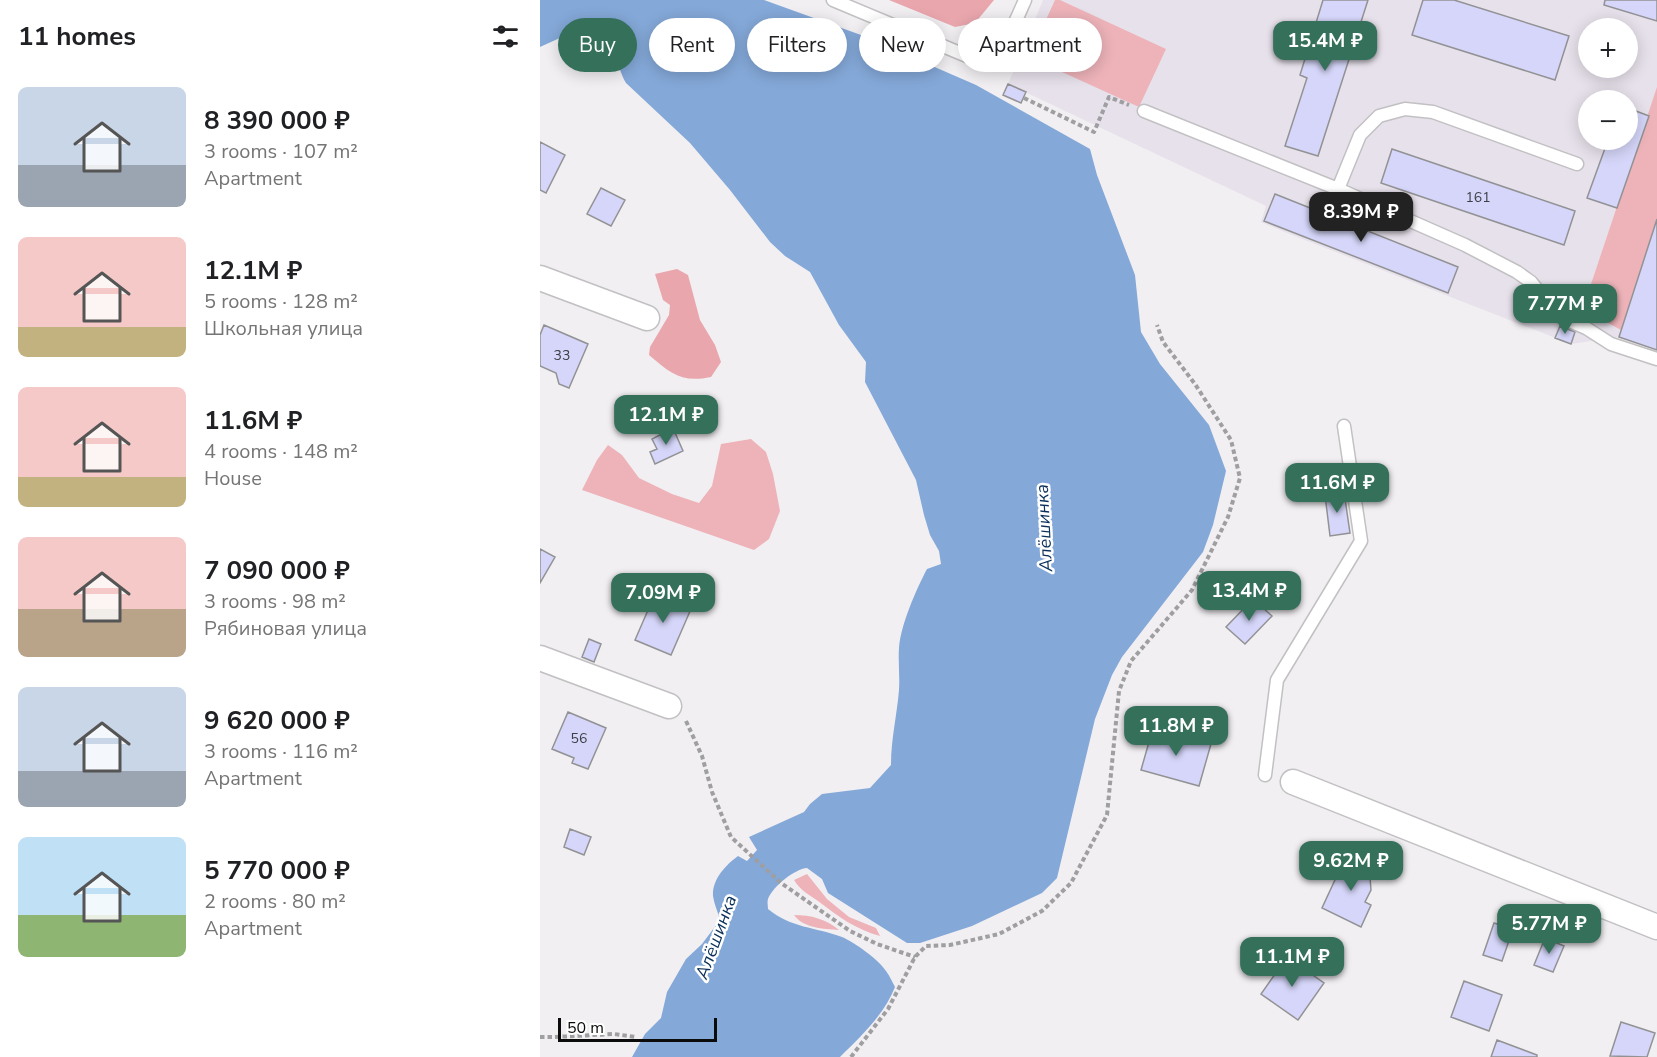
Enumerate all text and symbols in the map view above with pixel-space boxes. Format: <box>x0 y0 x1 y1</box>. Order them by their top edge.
chip: Buy <box>558 18 637 72</box>
chip: Rent <box>649 18 735 72</box>
chip: Filters <box>747 18 847 72</box>
chip: New <box>859 18 946 72</box>
chip: Apartment <box>958 18 1102 72</box>
map controls <box>1578 18 1638 150</box>
button: + <box>1578 18 1638 78</box>
text: 11 homes <box>18 19 136 54</box>
icon: filters <box>489 20 522 53</box>
pin: 15.4M ₽ <box>1270 21 1380 72</box>
text: 15.4M ₽ <box>1287 27 1363 54</box>
button: − <box>1578 90 1638 150</box>
text: 8 390 000 ₽ <box>204 103 350 138</box>
icon: home <box>66 111 138 183</box>
text: 3 rooms · 107 m² <box>204 138 358 165</box>
text: Apartment <box>204 165 302 192</box>
house number: 161 <box>1465 188 1491 207</box>
pin: 8.39M ₽ <box>1306 192 1416 243</box>
text: 8.39M ₽ <box>1323 198 1399 225</box>
text: 12.1M ₽ <box>204 253 302 288</box>
icon: home <box>66 261 138 333</box>
pin: 7.77M ₽ <box>1510 284 1620 335</box>
text: 5 rooms · 128 m² <box>204 288 358 315</box>
text: 7.77M ₽ <box>1527 290 1603 317</box>
text: Школьная улица <box>204 315 363 342</box>
house number: 33 <box>554 346 570 365</box>
pin: 12.1M ₽ <box>611 395 721 446</box>
text: 12.1M ₽ <box>628 401 704 428</box>
text: 11.6M ₽ <box>204 403 302 438</box>
icon: home <box>66 411 138 483</box>
text: 4 rooms · 148 m² <box>204 438 358 465</box>
pin: 11.6M ₽ <box>1282 463 1392 514</box>
text: House <box>204 465 262 492</box>
text: 11.6M ₽ <box>1299 469 1375 496</box>
water label: Алёшинка <box>1030 484 1058 573</box>
text: 7 090 000 ₽ <box>204 553 350 588</box>
icon: home <box>66 561 138 633</box>
pin: 13.4M ₽ <box>1194 571 1304 622</box>
pin: 7.09M ₽ <box>608 573 718 624</box>
text: 13.4M ₽ <box>1211 577 1287 604</box>
text: 7.09M ₽ <box>625 579 701 606</box>
text: 3 rooms · 98 m² <box>204 588 346 615</box>
text: Рябиновая улица <box>204 615 367 642</box>
text: 9 620 000 ₽ <box>204 703 350 738</box>
pin: 11.8M ₽ <box>1121 706 1231 757</box>
icon: home <box>66 711 138 783</box>
text: 11.8M ₽ <box>1138 712 1214 739</box>
house number: 56 <box>571 729 587 748</box>
text: 3 rooms · 116 m² <box>204 738 358 765</box>
text: Apartment <box>204 765 302 792</box>
pin: 9.62M ₽ <box>1296 841 1406 892</box>
text: 9.62M ₽ <box>1313 847 1389 874</box>
text: 5 770 000 ₽ <box>204 853 350 888</box>
icon: home <box>66 861 138 933</box>
text: 2 rooms · 80 m² <box>204 888 346 915</box>
water label: Алёшинка <box>689 892 742 983</box>
pin: 5.77M ₽ <box>1494 904 1604 955</box>
text: 5.77M ₽ <box>1511 910 1587 937</box>
text: Apartment <box>204 915 302 942</box>
pin: 11.1M ₽ <box>1237 937 1347 988</box>
text: 11.1M ₽ <box>1254 943 1330 970</box>
scale bar <box>558 1015 717 1042</box>
text: 50 m <box>567 1017 604 1039</box>

